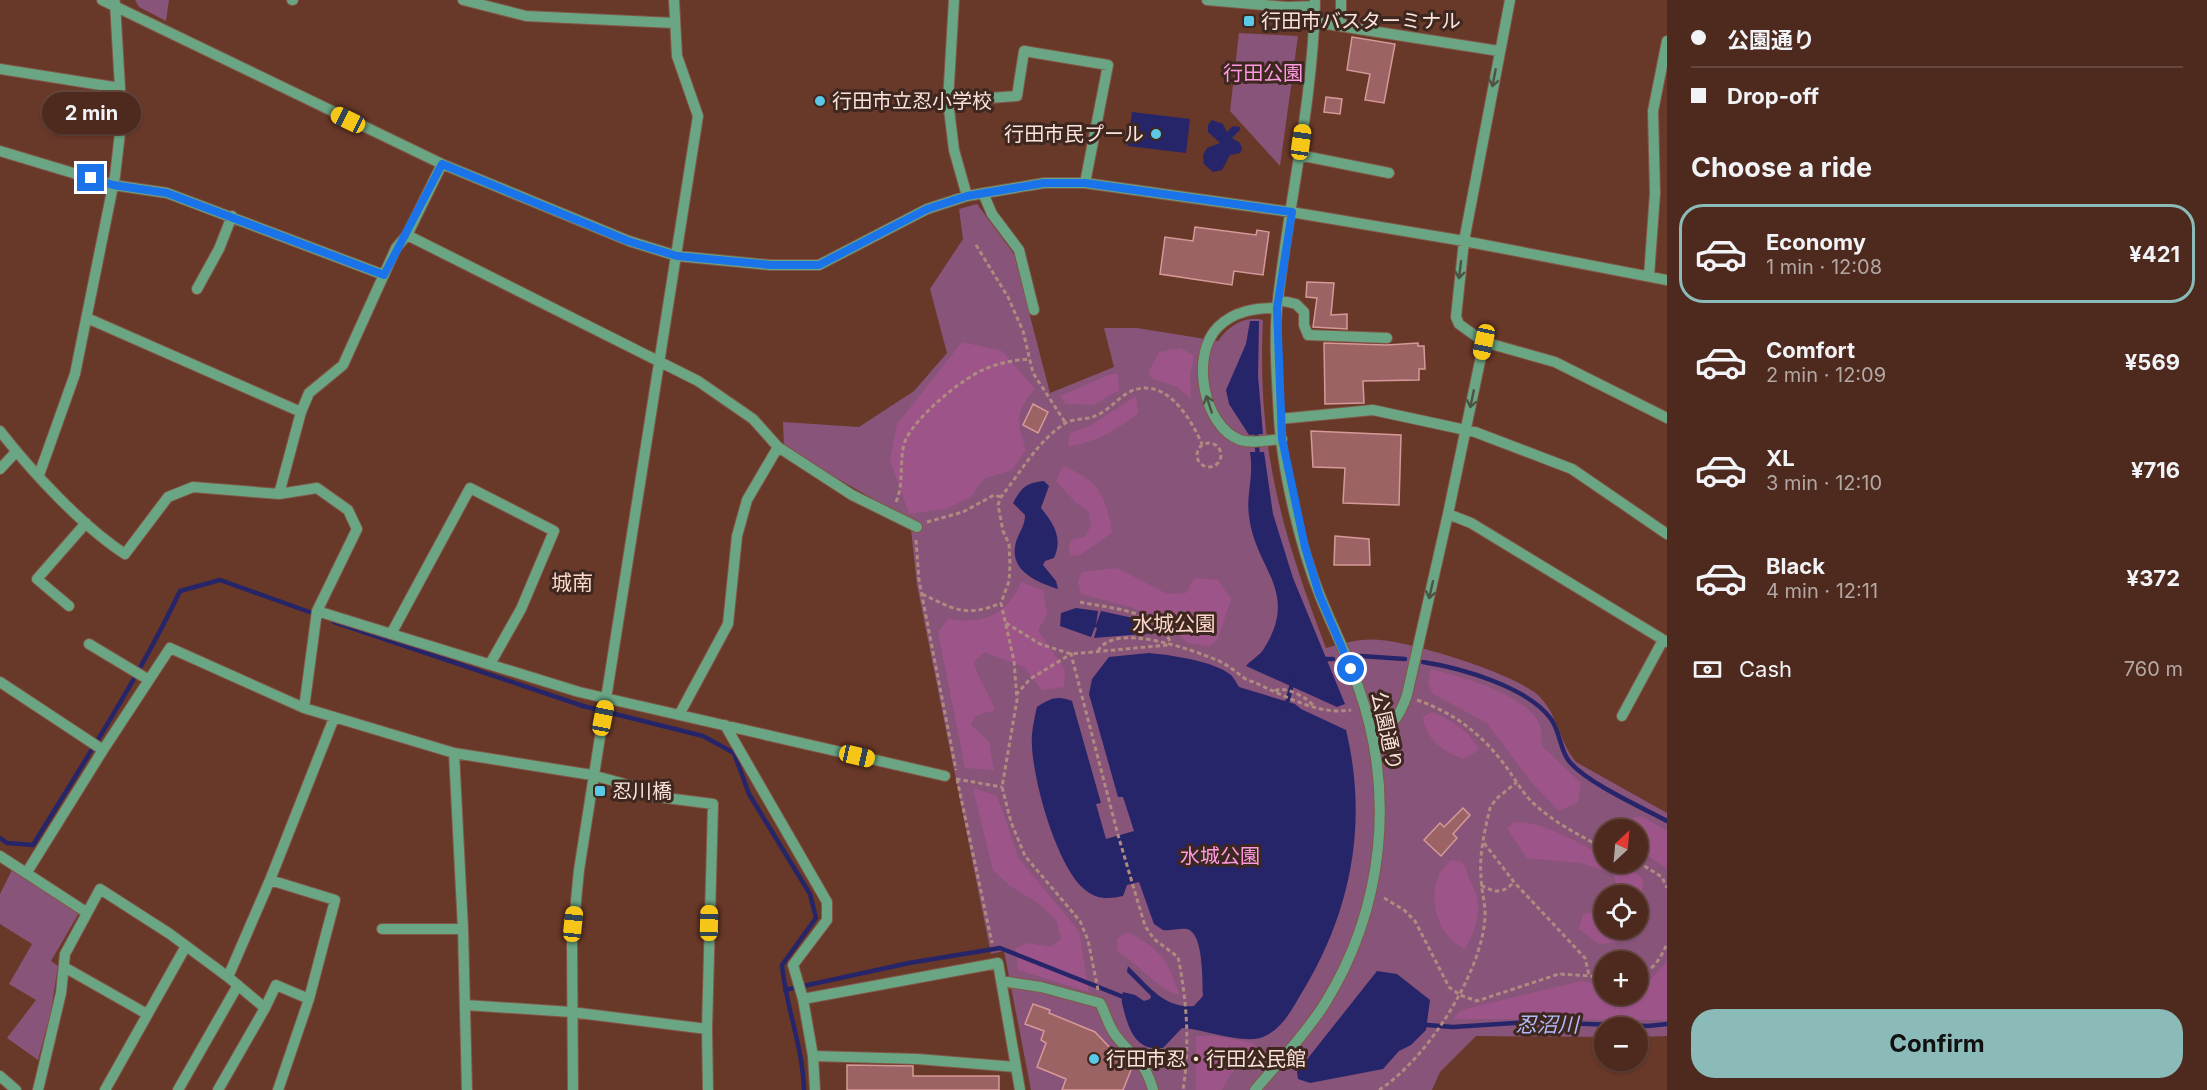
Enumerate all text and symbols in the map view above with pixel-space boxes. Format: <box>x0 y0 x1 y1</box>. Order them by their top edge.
place label: 行田市バスターミナル <box>1261 9 1461 33</box>
marker: 行田市バスターミナル <box>1242 14 1256 28</box>
text: 公園通り <box>1727 27 1815 53</box>
park label: 行田公園 <box>1223 61 1303 85</box>
one-way arrow <box>1488 68 1499 87</box>
text: Drop-off <box>1727 83 1819 109</box>
place label: 行田市立忍小学校 <box>832 89 992 113</box>
callout: 2 min <box>42 91 140 133</box>
marker: 行田市立忍小学校 <box>813 94 827 108</box>
text: 2 min <box>65 101 118 125</box>
car <box>328 104 368 136</box>
place label: 行田市民プール <box>1004 122 1144 146</box>
car <box>1290 123 1312 161</box>
marker: 行田市民プール <box>1149 127 1163 141</box>
text: Choose a ride <box>1691 151 1872 184</box>
route end <box>77 164 104 191</box>
icon: car <box>1694 227 1748 281</box>
text: Economy <box>1766 229 1866 255</box>
text: ¥421 <box>2129 241 2180 267</box>
text: 1 min · 12:08 <box>1766 255 1882 279</box>
one-way arrow <box>1454 259 1465 279</box>
car <box>1471 323 1497 361</box>
icon: car <box>1694 335 1748 389</box>
text: Comfort <box>1766 337 1855 363</box>
text: ¥569 <box>2125 349 2180 375</box>
text: 2 min · 12:09 <box>1766 363 1886 387</box>
one-way arrow <box>1466 389 1477 408</box>
one-way arrow <box>1203 395 1214 413</box>
icon: car <box>1694 443 1748 497</box>
text: XL <box>1766 445 1795 471</box>
text: ¥716 <box>2131 457 2180 483</box>
text: 3 min · 12:10 <box>1766 471 1882 495</box>
icon: car <box>1694 551 1748 605</box>
text: Black <box>1766 553 1825 579</box>
text: ¥372 <box>2127 565 2180 591</box>
district label: 城南 <box>551 570 593 595</box>
text: 4 min · 12:11 <box>1766 579 1878 603</box>
one-way arrow <box>1424 580 1436 599</box>
district label: 水城公園 <box>1132 611 1216 636</box>
icon: cash <box>1691 653 1724 686</box>
route start <box>1337 655 1364 682</box>
text: Cash <box>1739 656 1792 682</box>
text: 760 m <box>2124 657 2183 681</box>
street label: 公園通り <box>1367 689 1407 773</box>
car <box>591 699 615 737</box>
car <box>837 743 877 769</box>
place label: 忍川橋 <box>612 779 672 803</box>
marker: 忍川橋 <box>593 784 607 798</box>
north arrow <box>1594 819 1648 873</box>
map controls <box>1594 819 1648 1071</box>
park label: 水城公園 <box>1180 844 1260 868</box>
button: locate <box>1594 885 1648 939</box>
car <box>562 905 584 943</box>
car <box>700 905 718 941</box>
button: + <box>1594 951 1648 1005</box>
button: Confirm <box>1691 1009 2183 1078</box>
water label: 忍沼川 <box>1516 1012 1580 1037</box>
button: − <box>1594 1017 1648 1071</box>
place label: 行田市忍・行田公民館 <box>1106 1047 1306 1071</box>
marker: 行田市忍・行田公民館 <box>1087 1052 1101 1066</box>

